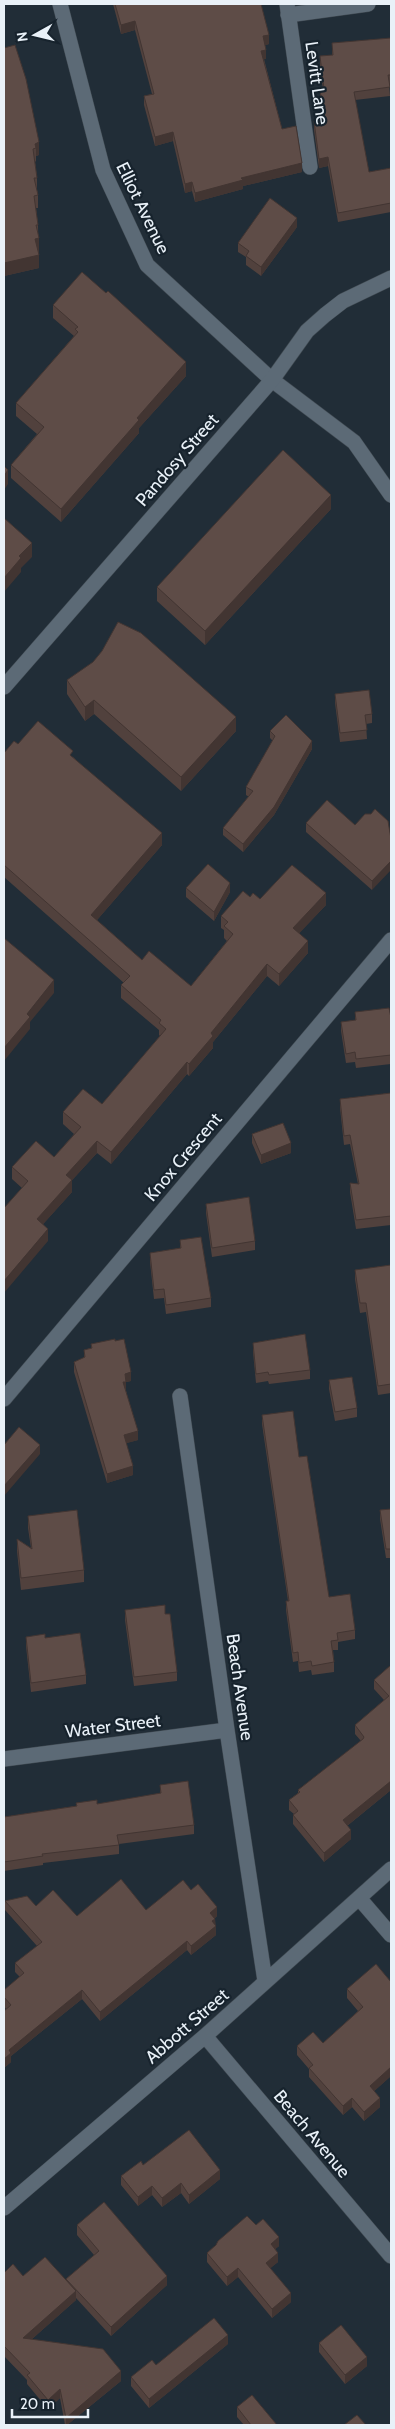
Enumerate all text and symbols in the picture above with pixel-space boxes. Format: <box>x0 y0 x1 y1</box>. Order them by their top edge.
north arrow <box>10 10 60 60</box>
text: N <box>13 31 32 43</box>
street label: Levitt Lane <box>300 40 334 126</box>
street label: Elliot Avenue <box>111 159 175 257</box>
street label: Pandosy Street <box>131 409 223 511</box>
street label: Knox Crescent <box>140 1108 226 1206</box>
street label: Beach Avenue <box>222 1632 258 1742</box>
street label: Water Street <box>64 1709 162 1743</box>
street label: Abbott Street <box>141 1984 233 2068</box>
street label: Beach Avenue <box>269 2086 355 2182</box>
scale bar <box>12 2386 89 2418</box>
text: 20 m <box>20 2395 55 2413</box>

